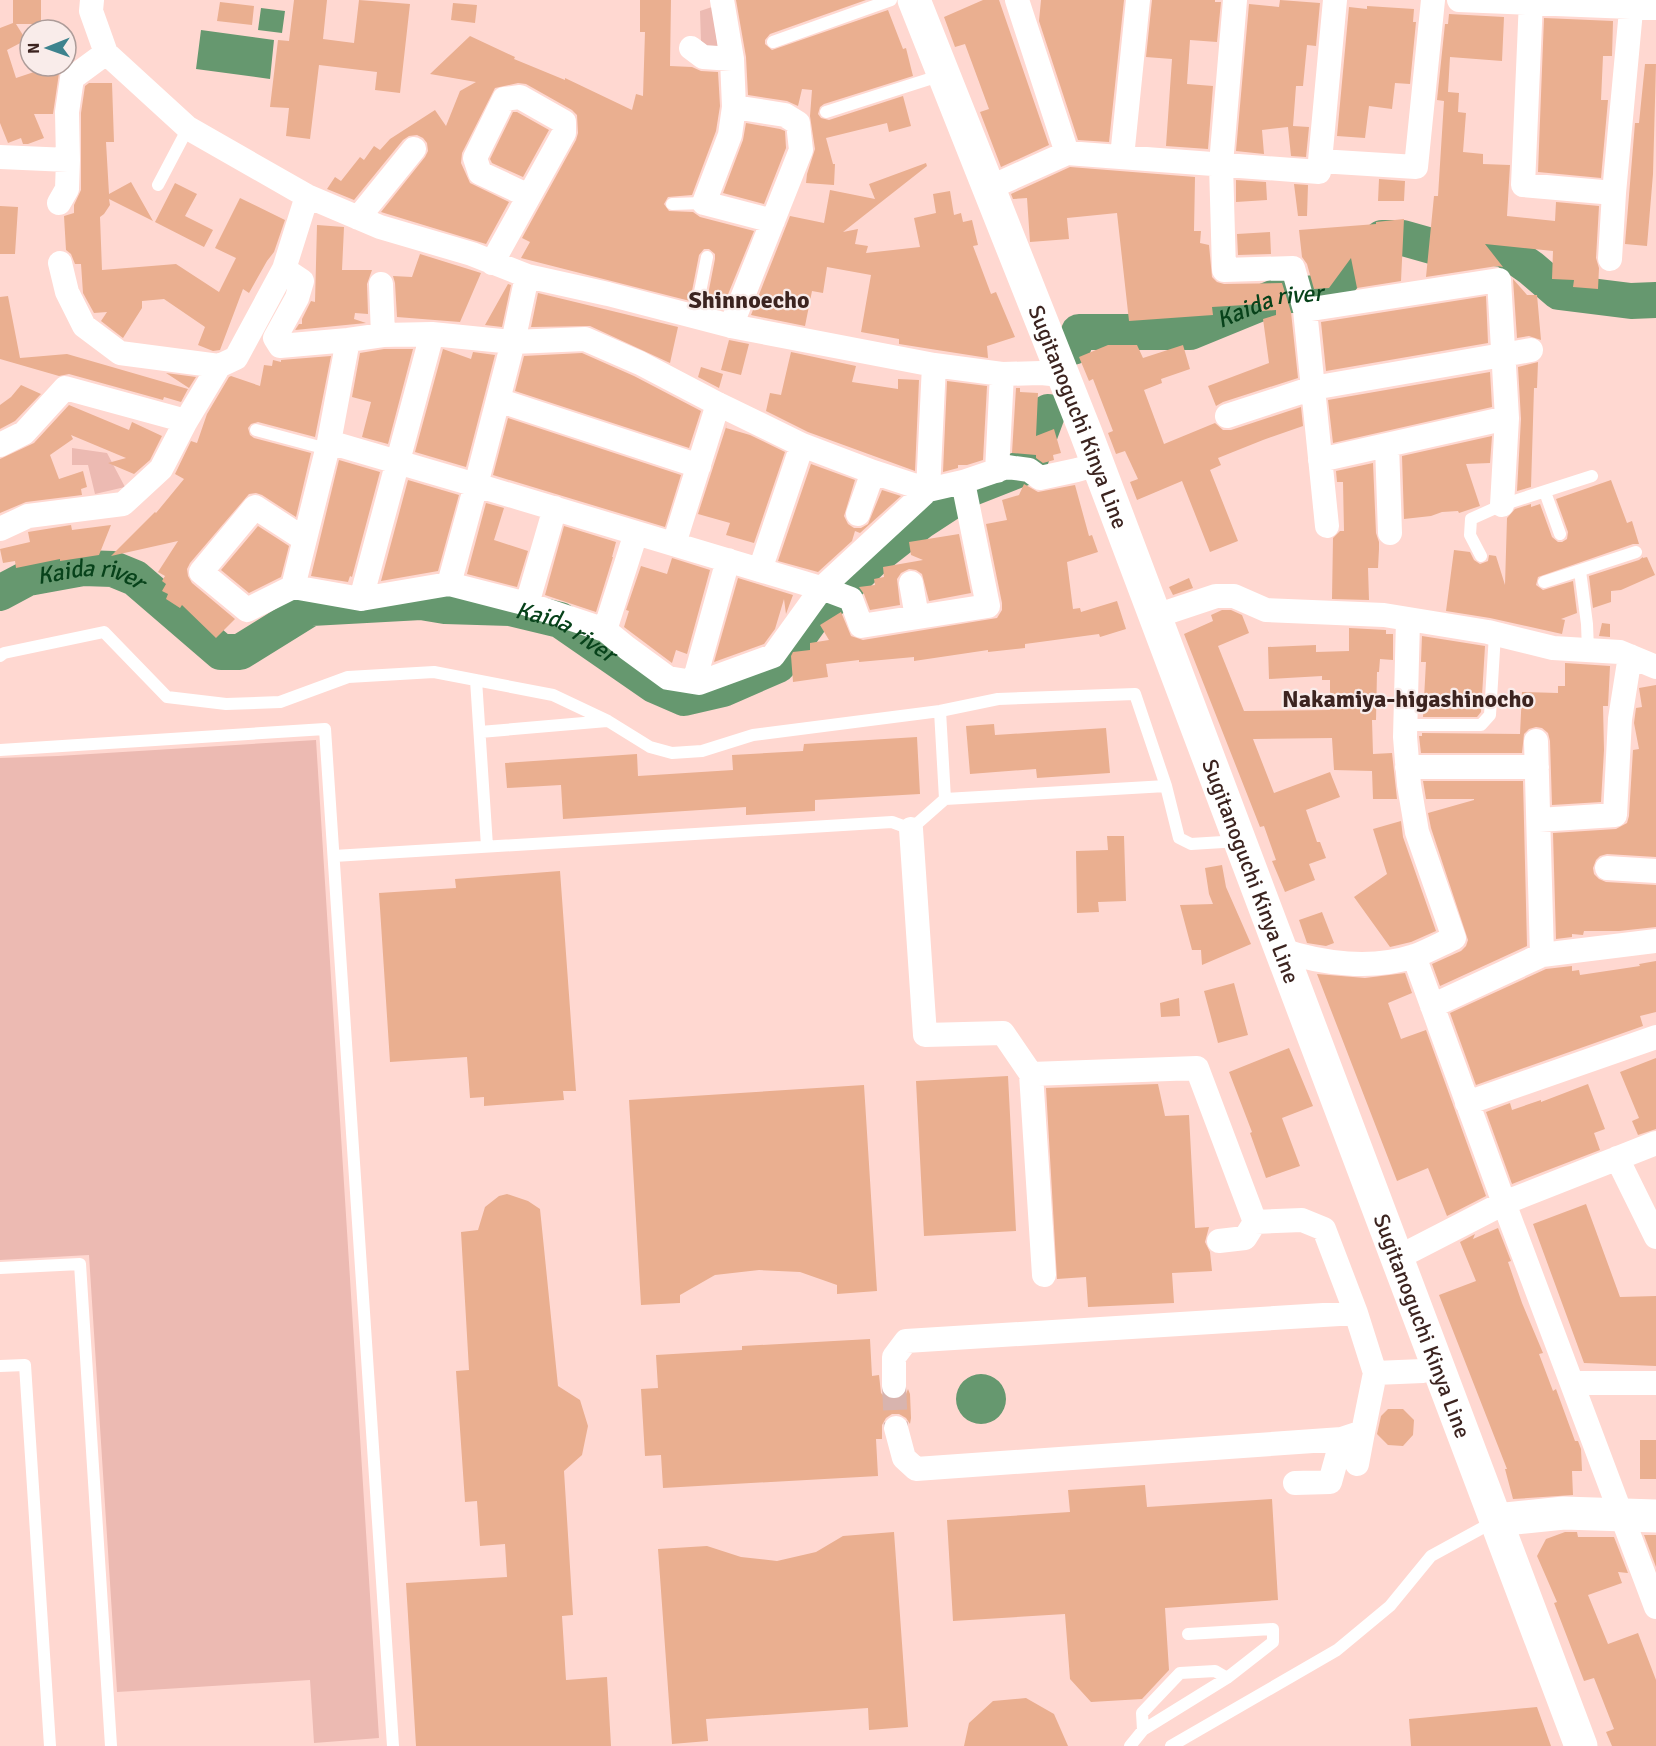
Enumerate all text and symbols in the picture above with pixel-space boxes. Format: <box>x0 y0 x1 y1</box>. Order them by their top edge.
north arrow <box>18 18 78 78</box>
text: N <box>24 43 44 54</box>
water label: Kaida river <box>1212 277 1327 335</box>
district label: Shinnoecho <box>688 285 810 315</box>
street label: Sugitanoguchi Kinya Line <box>1023 301 1134 532</box>
water label: Kaida river <box>34 553 154 598</box>
water label: Kaida river <box>512 595 624 671</box>
district label: Nakamiya-higashinocho <box>1282 684 1534 714</box>
street label: Sugitanoguchi Kinya Line <box>1197 755 1306 987</box>
street label: Sugitanoguchi Kinya Line <box>1368 1210 1477 1442</box>

